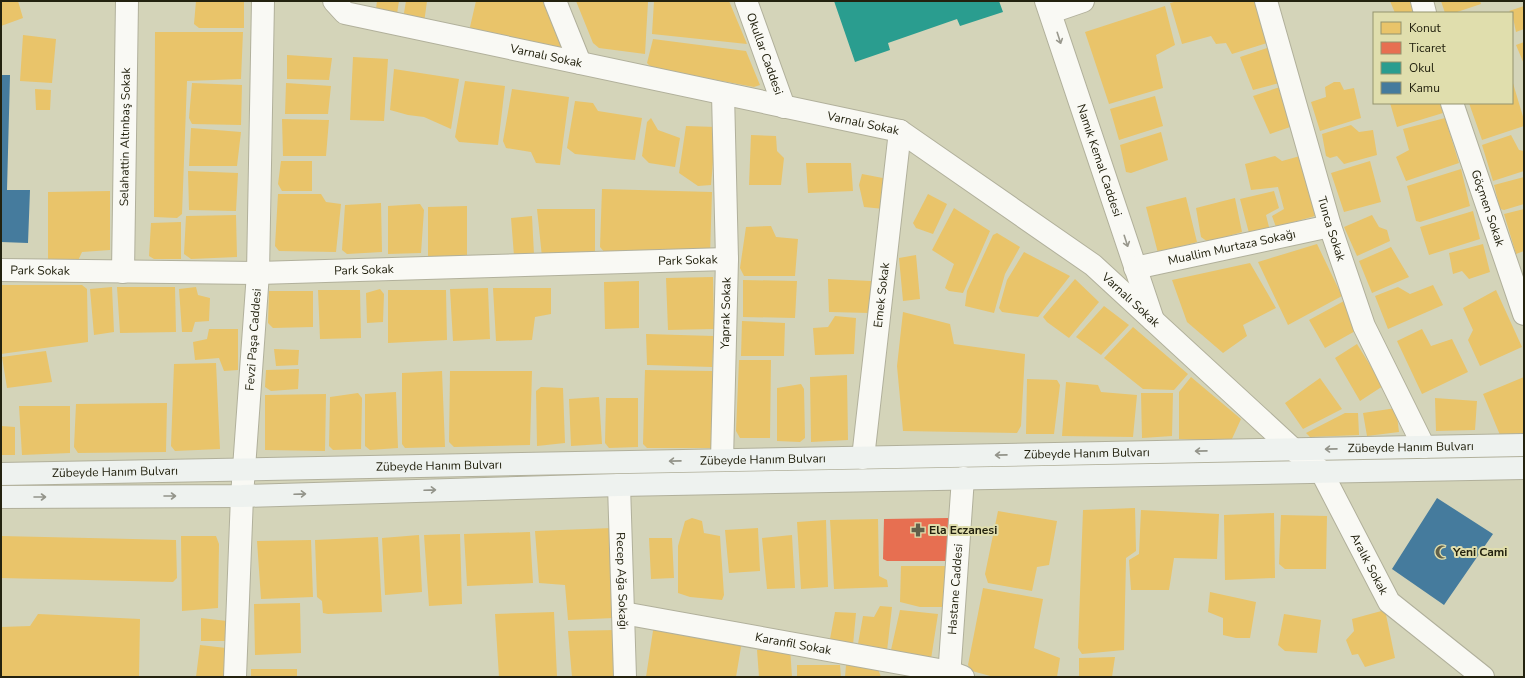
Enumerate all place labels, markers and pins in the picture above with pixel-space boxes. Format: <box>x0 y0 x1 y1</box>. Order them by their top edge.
pharmacy icon: Ela Eczanesi <box>910 522 926 538</box>
place label: Ela Eczanesi <box>929 522 997 538</box>
mosque icon: Yeni Cami <box>1434 544 1450 560</box>
place label: Yeni Cami <box>1452 544 1507 560</box>

